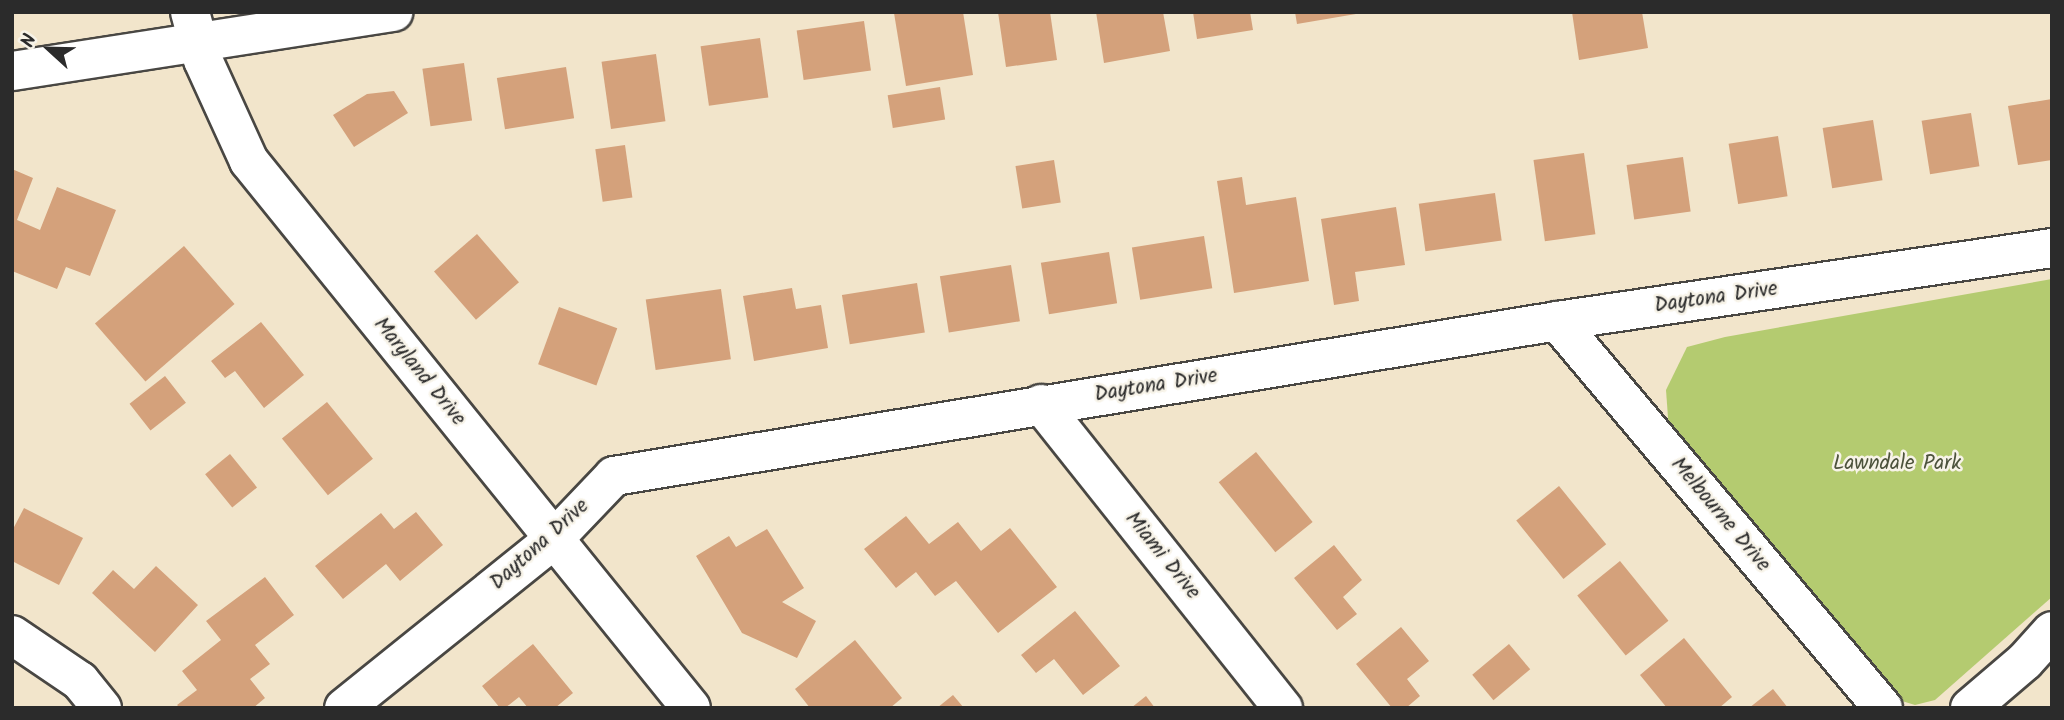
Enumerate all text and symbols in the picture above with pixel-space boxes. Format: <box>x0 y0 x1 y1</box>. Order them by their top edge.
north arrow <box>14 14 84 84</box>
text: N <box>13 30 46 52</box>
street label: Daytona Drive <box>1653 277 1779 319</box>
street label: Maryland Drive <box>368 313 470 431</box>
street label: Daytona Drive <box>1093 364 1219 408</box>
park label: Lawndale Park <box>1833 451 1961 477</box>
street label: Melbourne Drive <box>1665 453 1775 577</box>
street label: Daytona Drive <box>485 494 595 596</box>
street label: Miami Drive <box>1119 507 1205 605</box>

